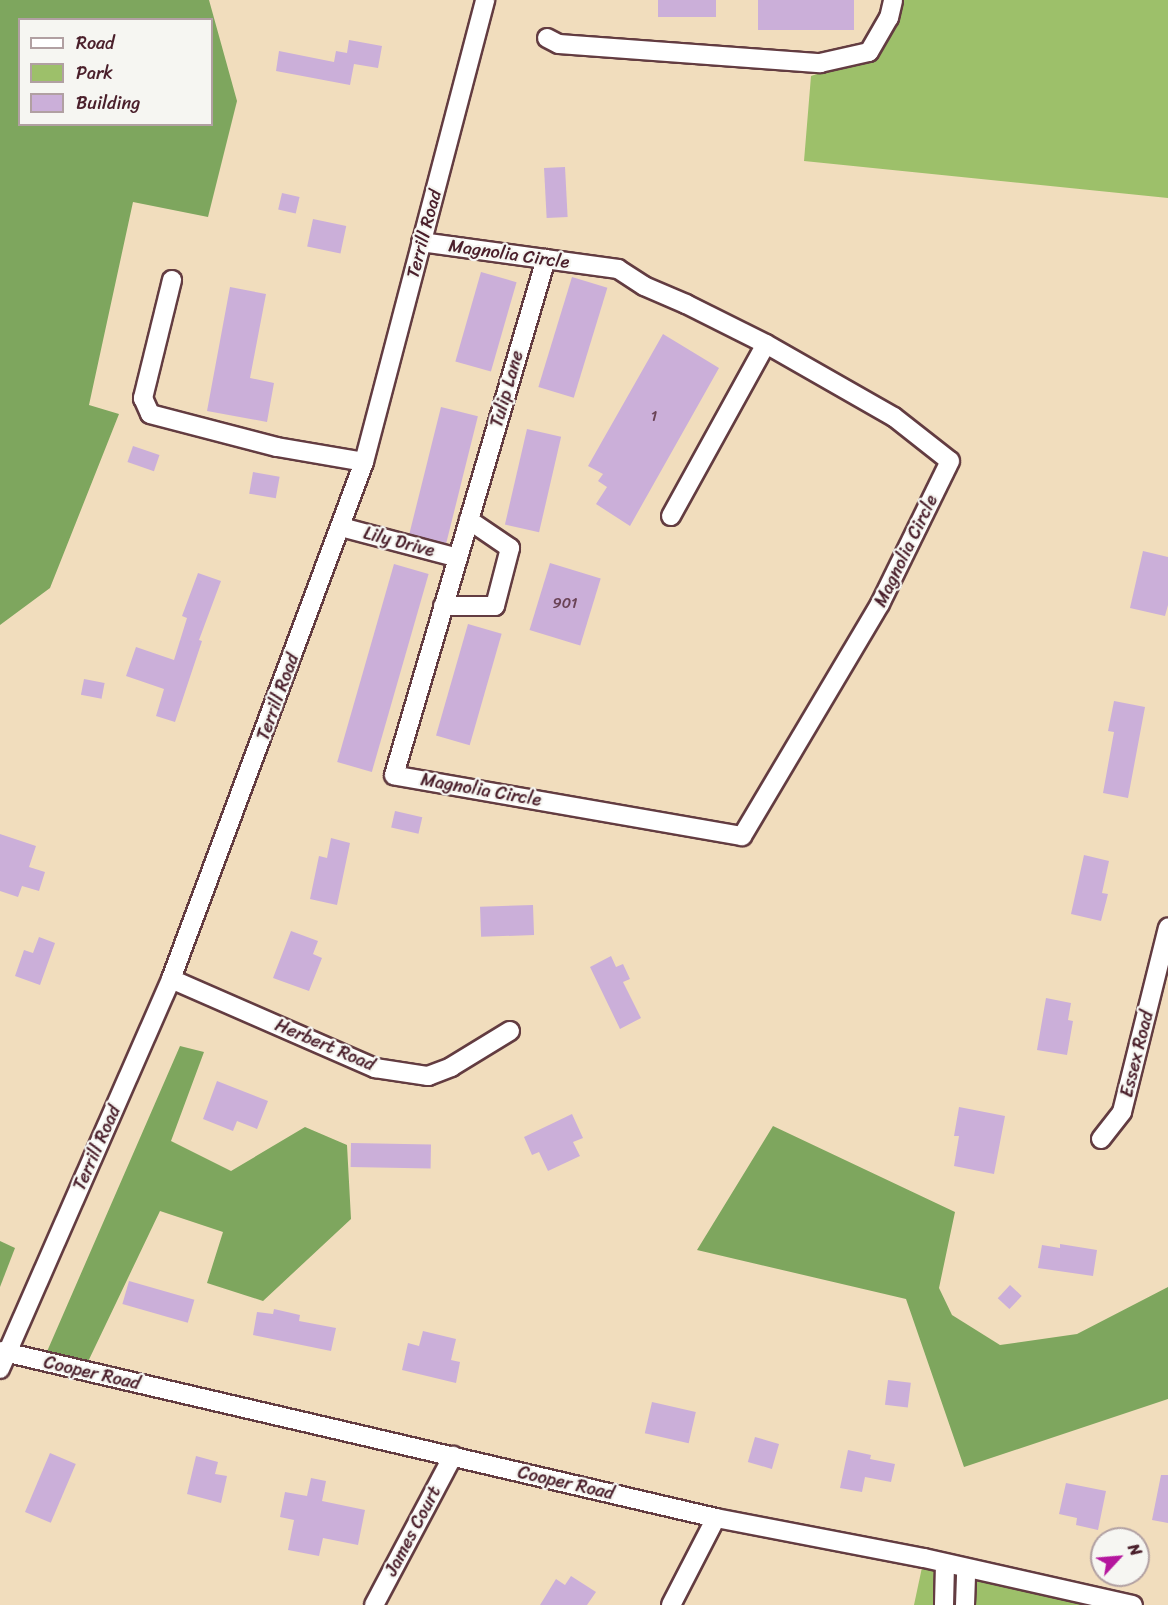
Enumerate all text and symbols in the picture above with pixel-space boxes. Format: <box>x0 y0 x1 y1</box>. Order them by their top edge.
legend <box>18 18 213 126</box>
text: Road <box>76 27 115 59</box>
text: Park <box>76 57 113 89</box>
text: Building <box>76 87 140 119</box>
street label: Terrill Road <box>402 187 446 281</box>
street label: Magnolia Circle <box>447 235 571 273</box>
street label: Tulip Lane <box>486 348 528 430</box>
house number: 1 <box>651 408 657 426</box>
street label: Magnolia Circle <box>869 491 943 611</box>
street label: Lily Drive <box>361 522 437 562</box>
house number: 901 <box>552 595 578 613</box>
street label: Terrill Road <box>252 651 304 743</box>
street label: Magnolia Circle <box>419 769 543 811</box>
street label: Essex Road <box>1116 1009 1158 1099</box>
street label: Herbert Road <box>272 1014 378 1076</box>
street label: Terrill Road <box>69 1102 125 1194</box>
street label: Cooper Road <box>42 1351 142 1395</box>
street label: Cooper Road <box>516 1461 616 1505</box>
street label: James Court <box>380 1482 446 1580</box>
north arrow <box>1090 1527 1150 1587</box>
text: N <box>1119 1538 1150 1561</box>

